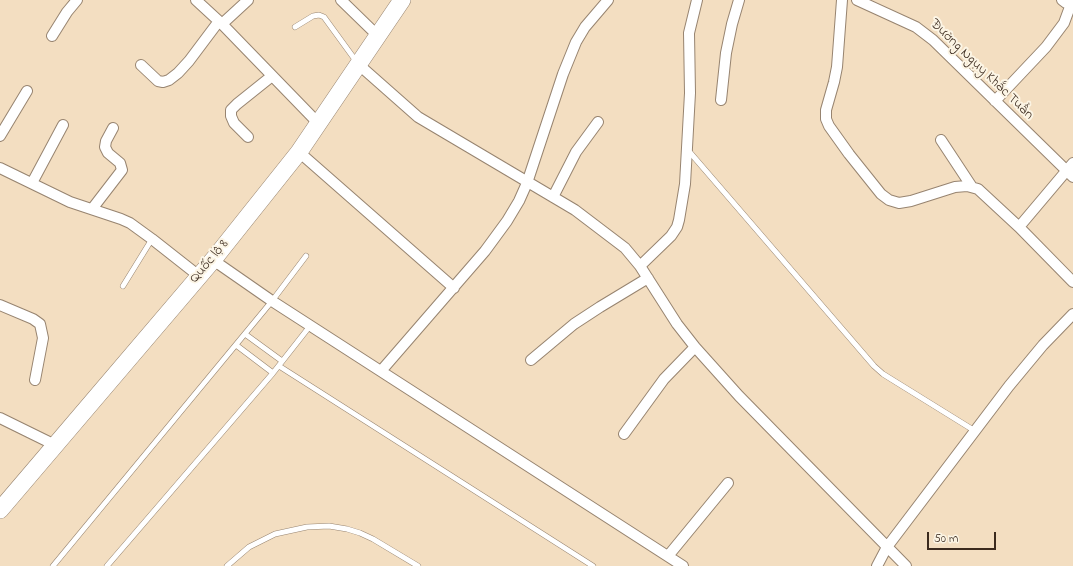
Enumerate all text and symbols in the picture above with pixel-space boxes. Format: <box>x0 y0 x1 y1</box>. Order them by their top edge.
street label: Đường Ngụy Khắc Tuần <box>926 16 1036 124</box>
street label: Quốc lộ 8 <box>187 237 233 287</box>
scale bar <box>929 524 998 550</box>
text: 50 m <box>934 530 958 548</box>

